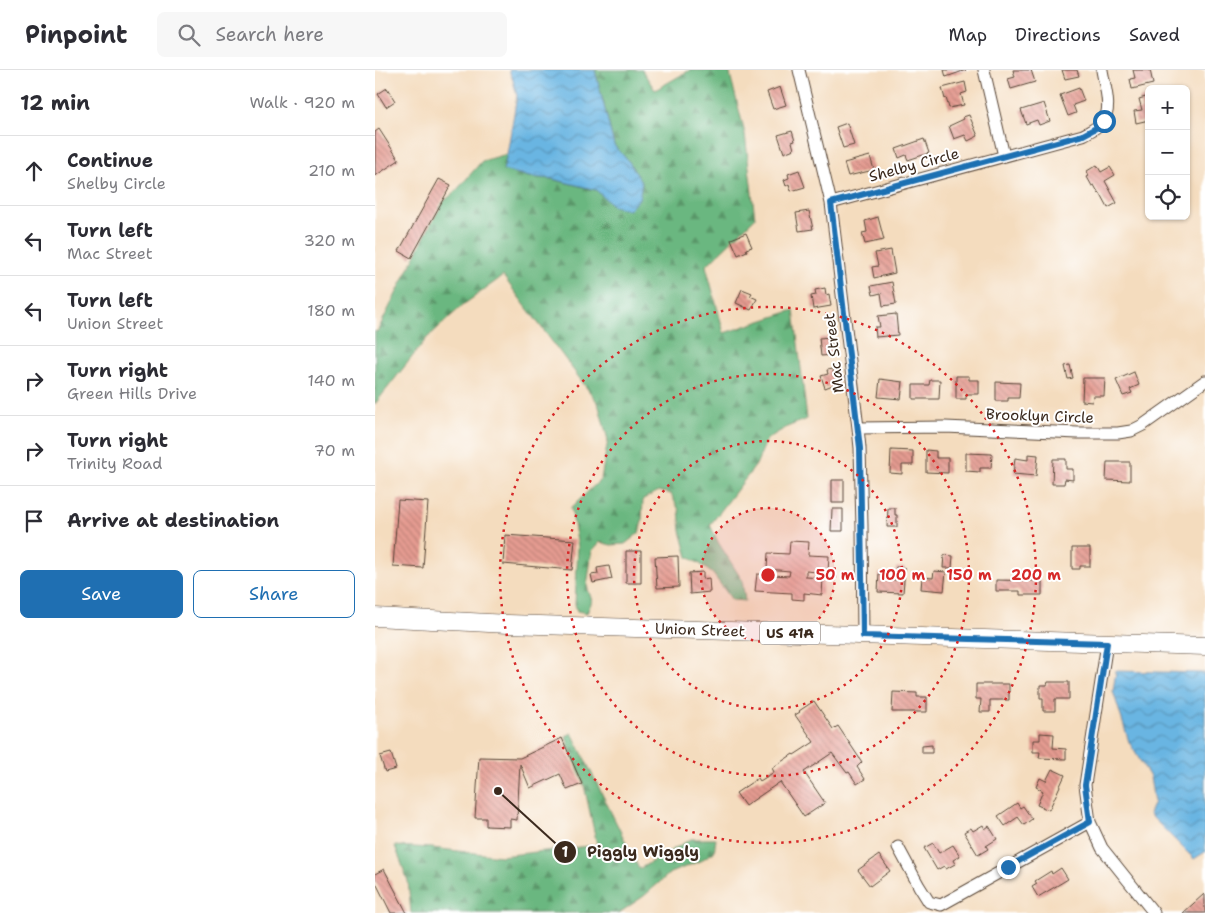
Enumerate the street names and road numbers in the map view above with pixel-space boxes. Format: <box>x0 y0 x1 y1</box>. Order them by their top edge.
street label: Shelby Circle <box>867 143 961 187</box>
street label: Mac Street <box>819 312 849 394</box>
street label: Brooklyn Circle <box>986 404 1094 428</box>
street label: Union Street <box>654 618 746 642</box>
road number: US 41A <box>760 622 820 644</box>

